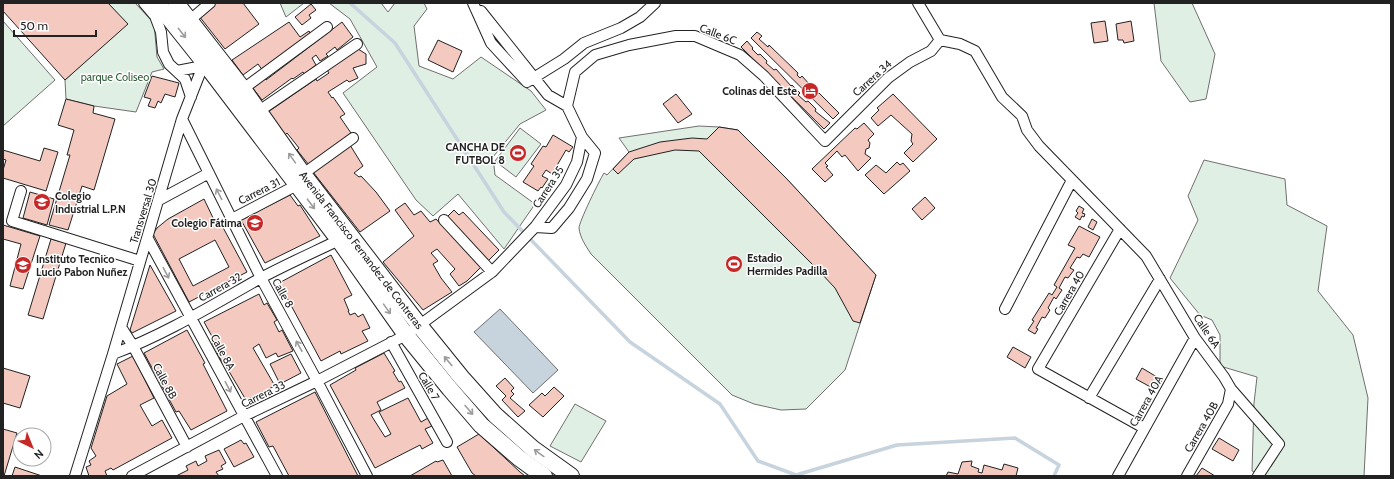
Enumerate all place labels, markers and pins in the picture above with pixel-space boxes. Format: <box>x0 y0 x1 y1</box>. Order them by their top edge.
hotel icon: Colinas del Este <box>800 81 820 101</box>
place label: Colinas del Este <box>722 84 797 98</box>
place label: CANCHA DE FUTBOL 8 <box>445 140 505 167</box>
sports icon: CANCHA DE FUTBOL 8 <box>508 143 528 163</box>
place label: Colegio Industrial L.P.N <box>55 189 126 216</box>
school or university icon: Colegio Industrial L.P.N <box>32 192 52 212</box>
school or university icon: Colegio Fátima <box>245 213 265 233</box>
place label: Colegio Fátima <box>171 216 243 230</box>
place label: Estadio Hermides Padilla <box>747 251 828 278</box>
place label: Instituto Tecnico Lucio Pabon Nuñez <box>36 252 128 279</box>
sports icon: Estadio Hermides Padilla <box>724 254 744 274</box>
school or university icon: Instituto Tecnico Lucio Pabon Nuñez <box>13 255 33 275</box>

